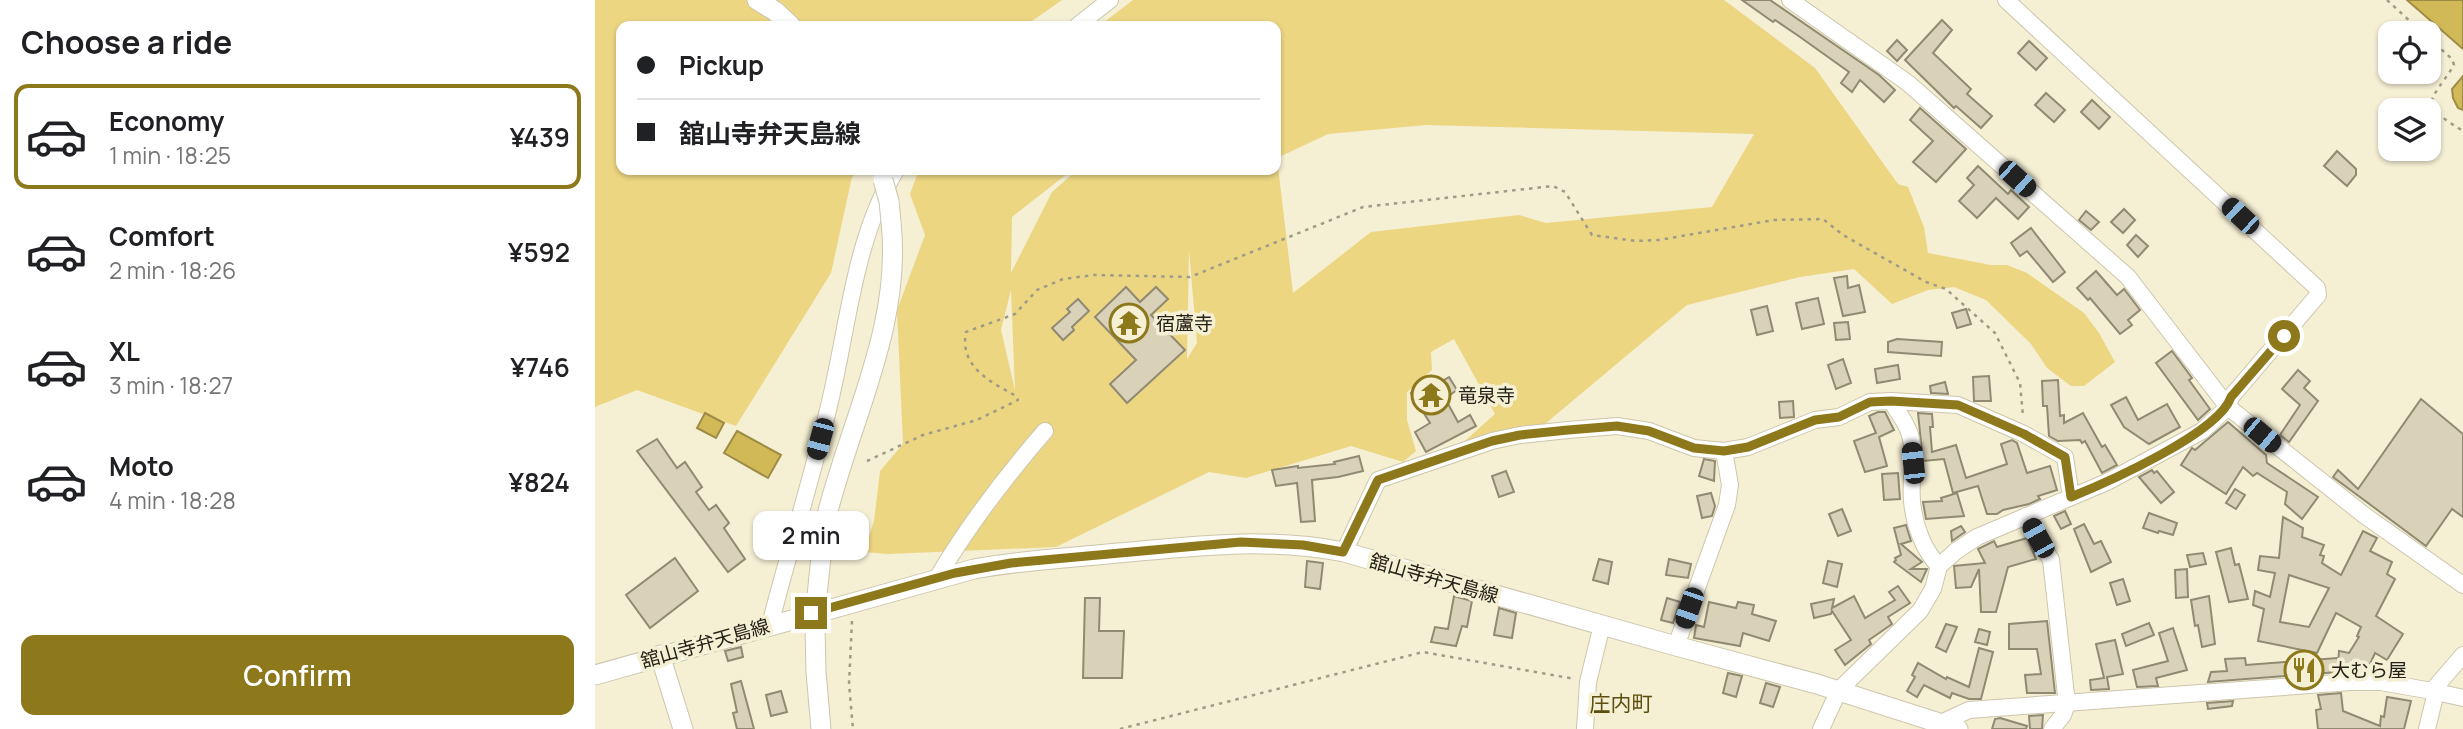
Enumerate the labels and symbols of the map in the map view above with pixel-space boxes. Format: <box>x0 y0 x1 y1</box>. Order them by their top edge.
car <box>1995 157 2040 201</box>
car <box>2218 194 2263 238</box>
temple icon: 宿蘆寺 <box>1108 302 1150 344</box>
place label: 宿蘆寺 <box>1156 310 1213 336</box>
route start <box>2268 320 2300 352</box>
temple icon: 竜泉寺 <box>1410 374 1452 416</box>
place label: 竜泉寺 <box>1458 382 1515 408</box>
car <box>2240 413 2285 457</box>
car <box>805 416 836 462</box>
car <box>1901 441 1926 485</box>
callout: 2 min <box>753 512 869 560</box>
car <box>2019 515 2058 561</box>
street label: 舘山寺弁天島線 <box>1366 547 1502 609</box>
car <box>1673 585 1706 631</box>
route end <box>795 597 827 629</box>
street label: 舘山寺弁天島線 <box>637 612 773 674</box>
restaurant icon: 大むら屋 <box>2283 649 2325 691</box>
place label: 大むら屋 <box>2331 657 2407 683</box>
district label: 庄内町 <box>1590 689 1653 717</box>

